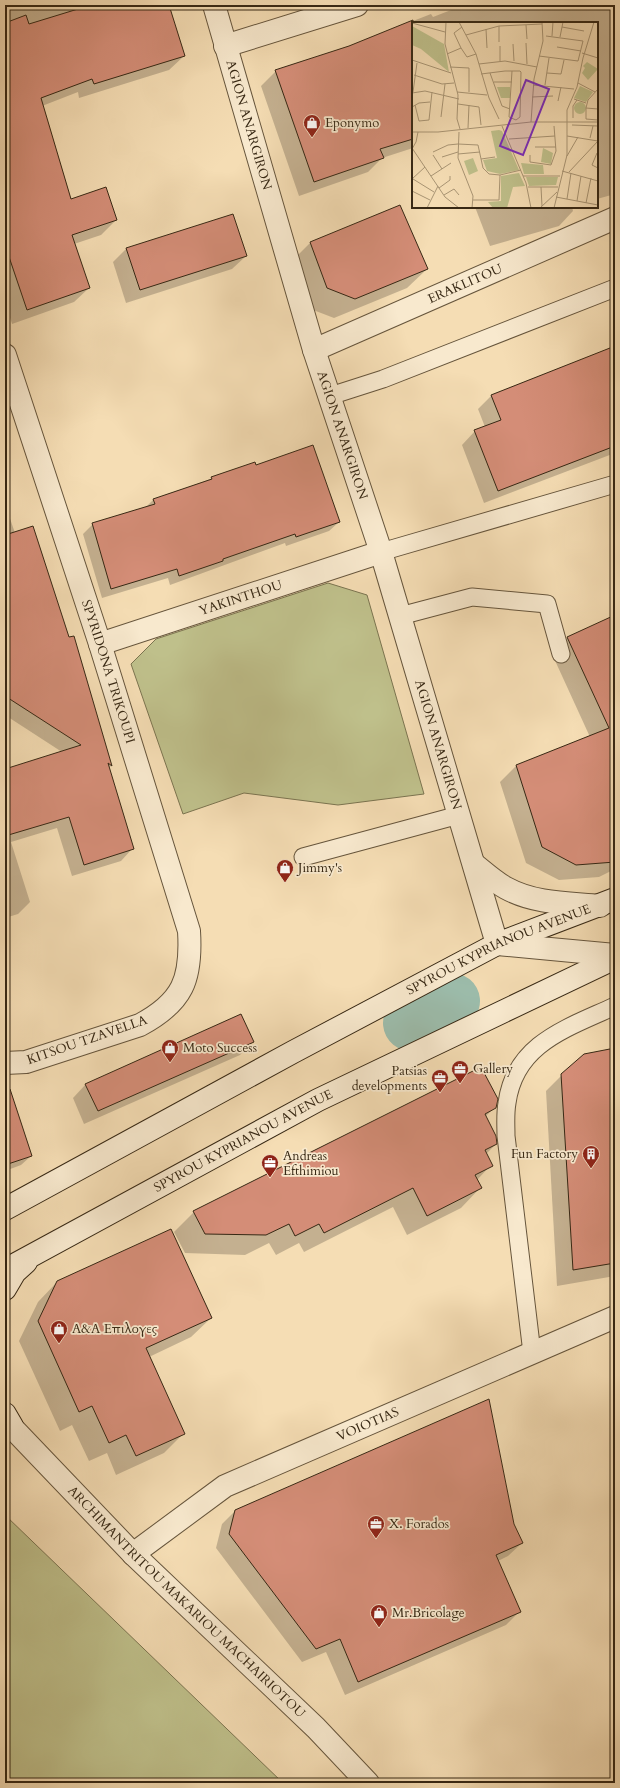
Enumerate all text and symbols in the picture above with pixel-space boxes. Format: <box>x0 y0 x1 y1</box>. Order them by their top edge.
inset map <box>412 22 598 208</box>
street label: AGION ANARGIRON <box>221 58 276 192</box>
shop icon: Eponymo <box>302 113 322 138</box>
place label: Eponymo <box>325 114 379 132</box>
street label: ERAKLITOU <box>425 259 506 308</box>
street label: AGION ANARGIRON <box>313 369 372 502</box>
street label: YAKINTHOU <box>197 576 285 620</box>
street label: SPYRIDONA TRIKOUPI <box>77 597 139 746</box>
street label: AGION ANARGIRON <box>410 678 466 812</box>
shop icon: Jimmy's <box>275 858 295 883</box>
place label: Jimmy's <box>296 859 342 877</box>
street label: SPYROU KYPRIANOU AVENUE <box>403 900 593 999</box>
street label: KITSOU TZAVELLA <box>24 1011 150 1069</box>
shop icon: Moto Success <box>160 1038 180 1063</box>
place label: Moto Success <box>183 1039 257 1057</box>
office icon: Gallery <box>450 1059 470 1084</box>
place label: Gallery <box>473 1060 513 1078</box>
place label: Patsias developments <box>352 1062 427 1095</box>
office icon: Patsias developments <box>430 1068 450 1093</box>
street label: SPYROU KYPRIANOU AVENUE <box>150 1085 336 1197</box>
building icon: Fun Factory <box>581 1144 601 1169</box>
place label: Fun Factory <box>511 1145 578 1163</box>
place label: Andreas Efthimiou <box>283 1147 339 1180</box>
office icon: Andreas Efthimiou <box>260 1153 280 1178</box>
shop icon: Α&Α Επιλογες <box>49 1319 69 1344</box>
place label: Α&Α Επιλογες <box>72 1320 158 1338</box>
street label: VOIOTIAS <box>334 1403 402 1446</box>
street label: ARCHIMANTRITOU MAKARIOU MACHAIRIOTOU <box>64 1482 309 1722</box>
office icon: X. Forados <box>366 1514 386 1539</box>
place label: X. Forados <box>389 1515 449 1533</box>
shop icon: Mr.Bricolage <box>369 1603 389 1628</box>
place label: Mr.Bricolage <box>392 1604 465 1622</box>

